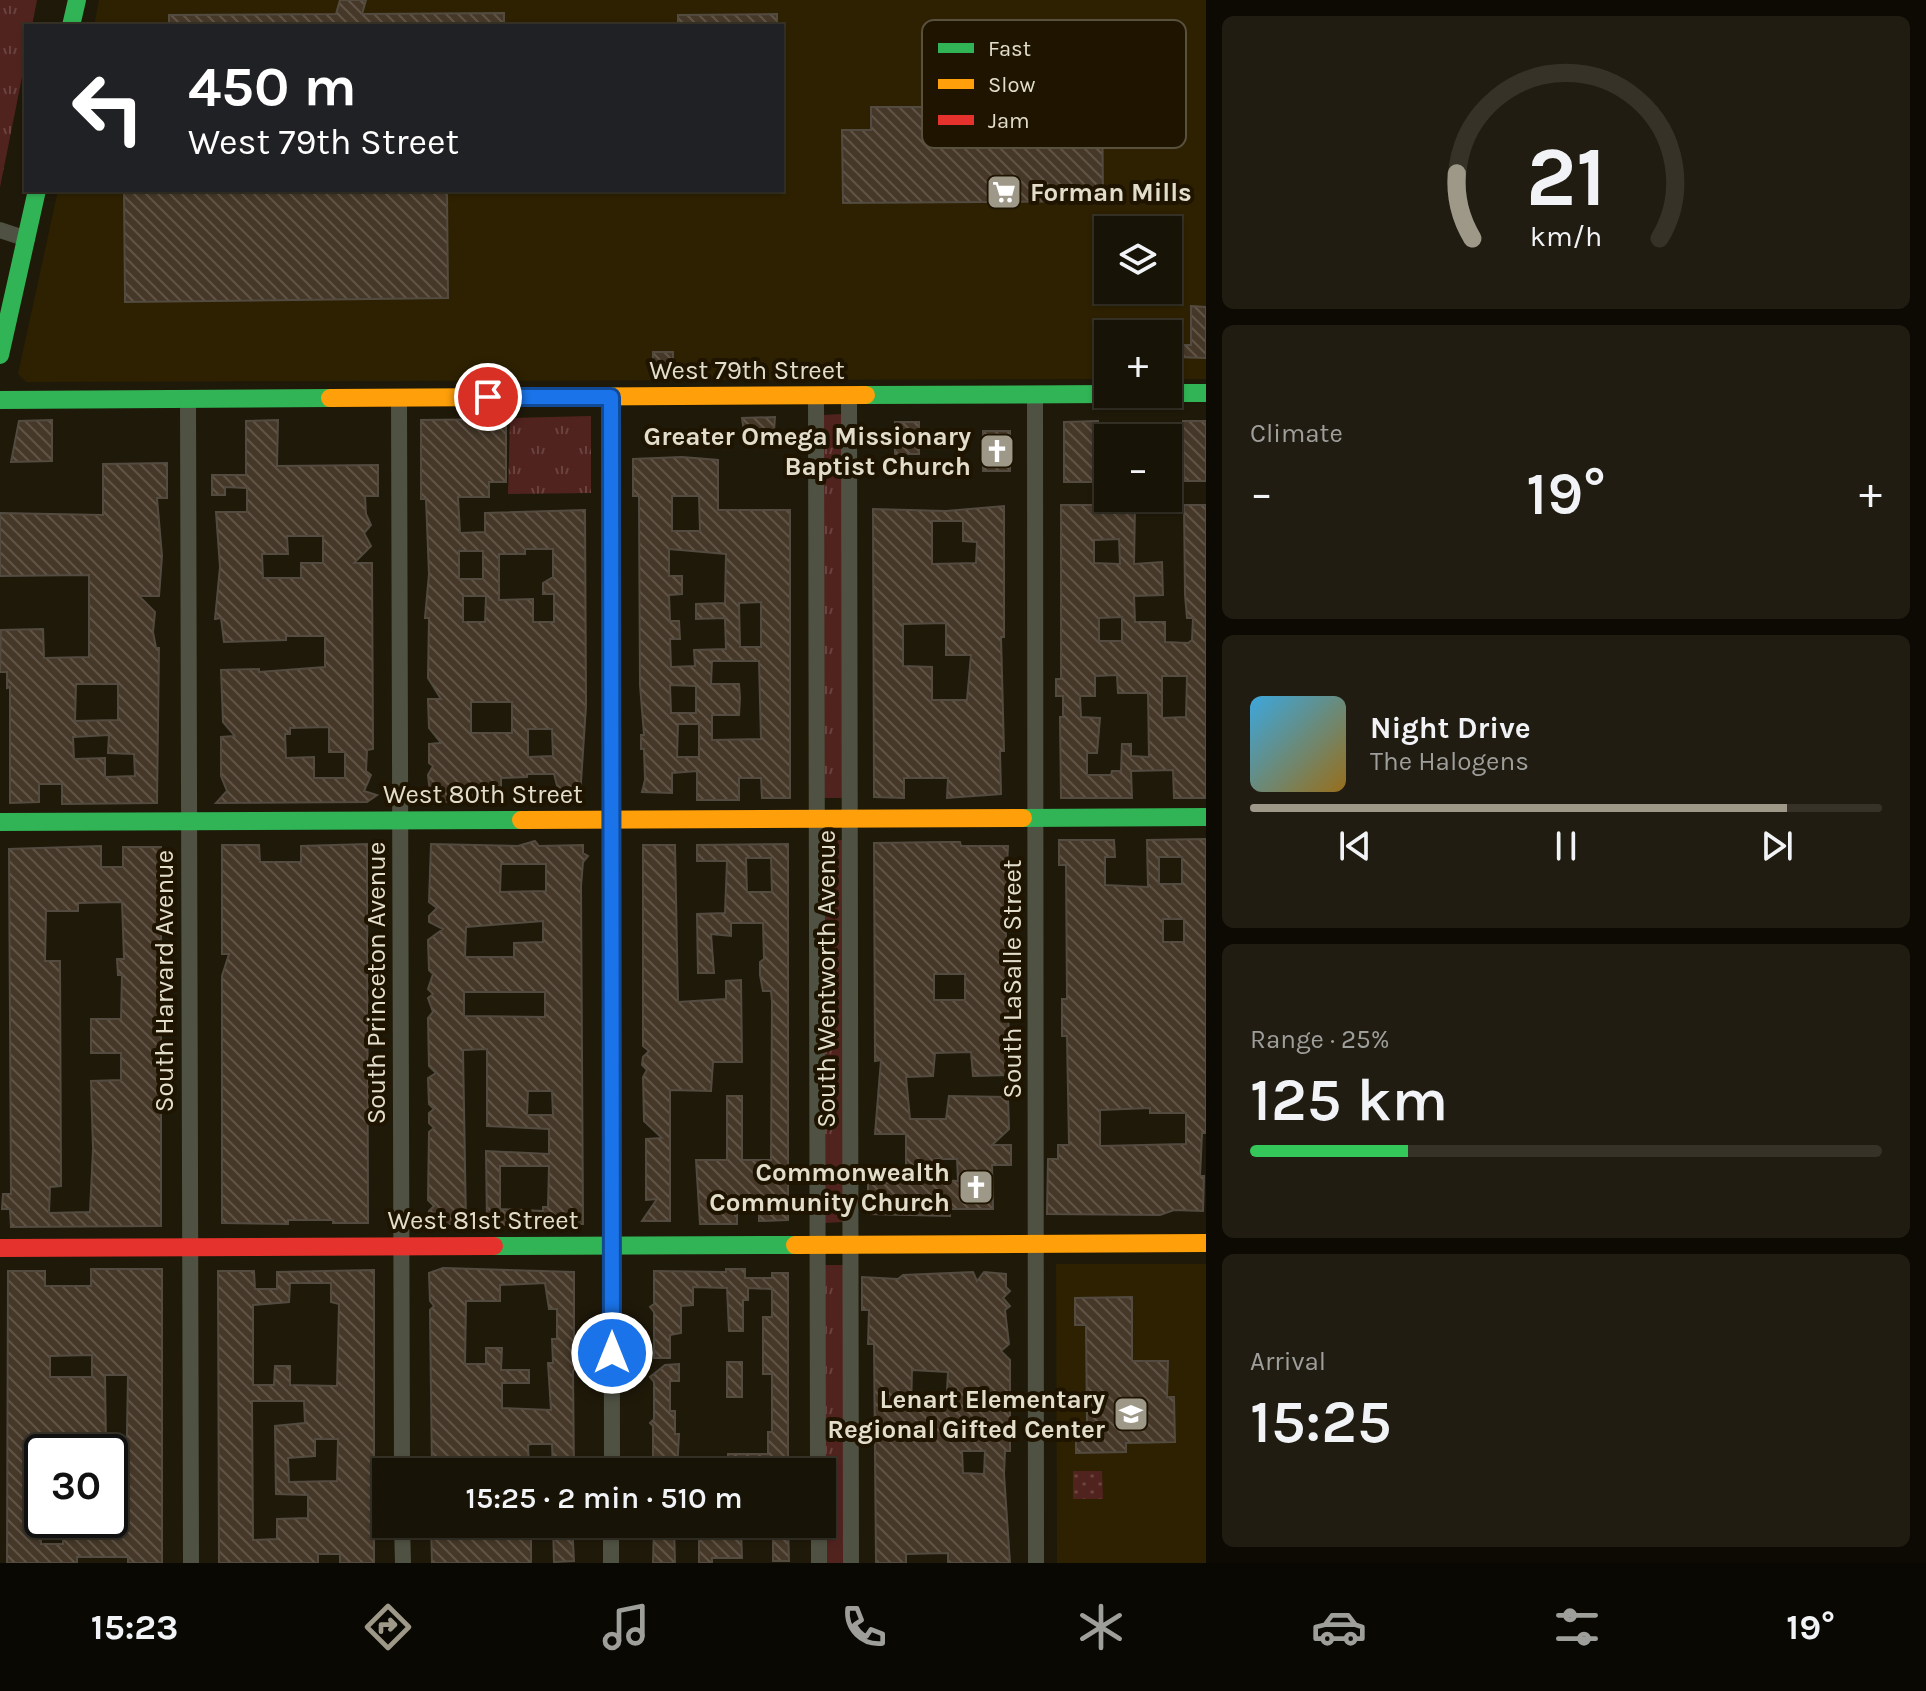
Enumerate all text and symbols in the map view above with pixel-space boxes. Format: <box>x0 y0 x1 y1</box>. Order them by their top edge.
legend <box>922 20 1186 148</box>
text: Fast <box>988 36 1031 62</box>
text: 450 m <box>188 54 357 119</box>
icon: left <box>56 56 160 160</box>
text: Slow <box>988 72 1035 98</box>
text: Jam <box>988 108 1030 134</box>
text: West 79th Street <box>188 121 459 163</box>
text: 21 <box>1526 128 1606 225</box>
supermarket icon: Forman Mills <box>985 173 1023 211</box>
place label: Forman Mills <box>1030 177 1192 208</box>
map controls <box>1094 216 1182 512</box>
button: layers <box>1094 216 1182 304</box>
text: km/h <box>1530 220 1602 253</box>
button: + <box>1094 320 1182 408</box>
street label: West 79th Street <box>649 355 845 386</box>
pin <box>454 363 522 431</box>
icon: arrive <box>466 375 510 419</box>
text: Climate <box>1250 418 1343 449</box>
place label: Greater Omega Missionary Baptist Church <box>644 421 971 482</box>
button: − <box>1094 424 1182 512</box>
church icon: Greater Omega Missionary Baptist Church <box>978 432 1016 470</box>
text: 19° <box>1526 459 1606 529</box>
text: − <box>1250 468 1273 519</box>
text: + <box>1859 468 1882 519</box>
text: Night Drive <box>1370 710 1531 746</box>
text: The Halogens <box>1370 746 1529 777</box>
street label: West 80th Street <box>383 779 583 810</box>
icon: previous <box>1333 824 1377 868</box>
icon: pause <box>1544 824 1588 868</box>
icon: next <box>1755 824 1799 868</box>
street label: South Wentworth Avenue <box>811 830 842 1128</box>
street label: South Princeton Avenue <box>361 842 392 1124</box>
street label: South Harvard Avenue <box>149 850 180 1112</box>
street label: South LaSalle Street <box>997 859 1028 1099</box>
text: Range · 25% <box>1250 1024 1390 1055</box>
text: 125 km <box>1250 1065 1448 1135</box>
place label: Commonwealth Community Church <box>709 1157 950 1218</box>
church icon: Commonwealth Community Church <box>957 1168 995 1206</box>
street label: West 81st Street <box>388 1205 579 1236</box>
position arrow <box>570 1311 654 1395</box>
text: Arrival <box>1250 1346 1326 1377</box>
place label: Lenart Elementary Regional Gifted Center <box>827 1384 1106 1445</box>
text: 15:25 <box>1250 1387 1392 1457</box>
school or university icon: Lenart Elementary Regional Gifted Center <box>1112 1395 1150 1433</box>
speed limit sign: 30 <box>24 1434 128 1538</box>
text: 15:25 · 2 min · 510 m <box>465 1480 743 1516</box>
icon: directions <box>360 1599 416 1655</box>
icon: music <box>598 1599 654 1655</box>
icon: phone <box>836 1599 892 1655</box>
icon: climate <box>1073 1599 1129 1655</box>
icon: car <box>1311 1599 1367 1655</box>
icon: filters <box>1549 1599 1605 1655</box>
text: 15:23 <box>91 1606 179 1648</box>
text: 19° <box>1786 1606 1835 1648</box>

